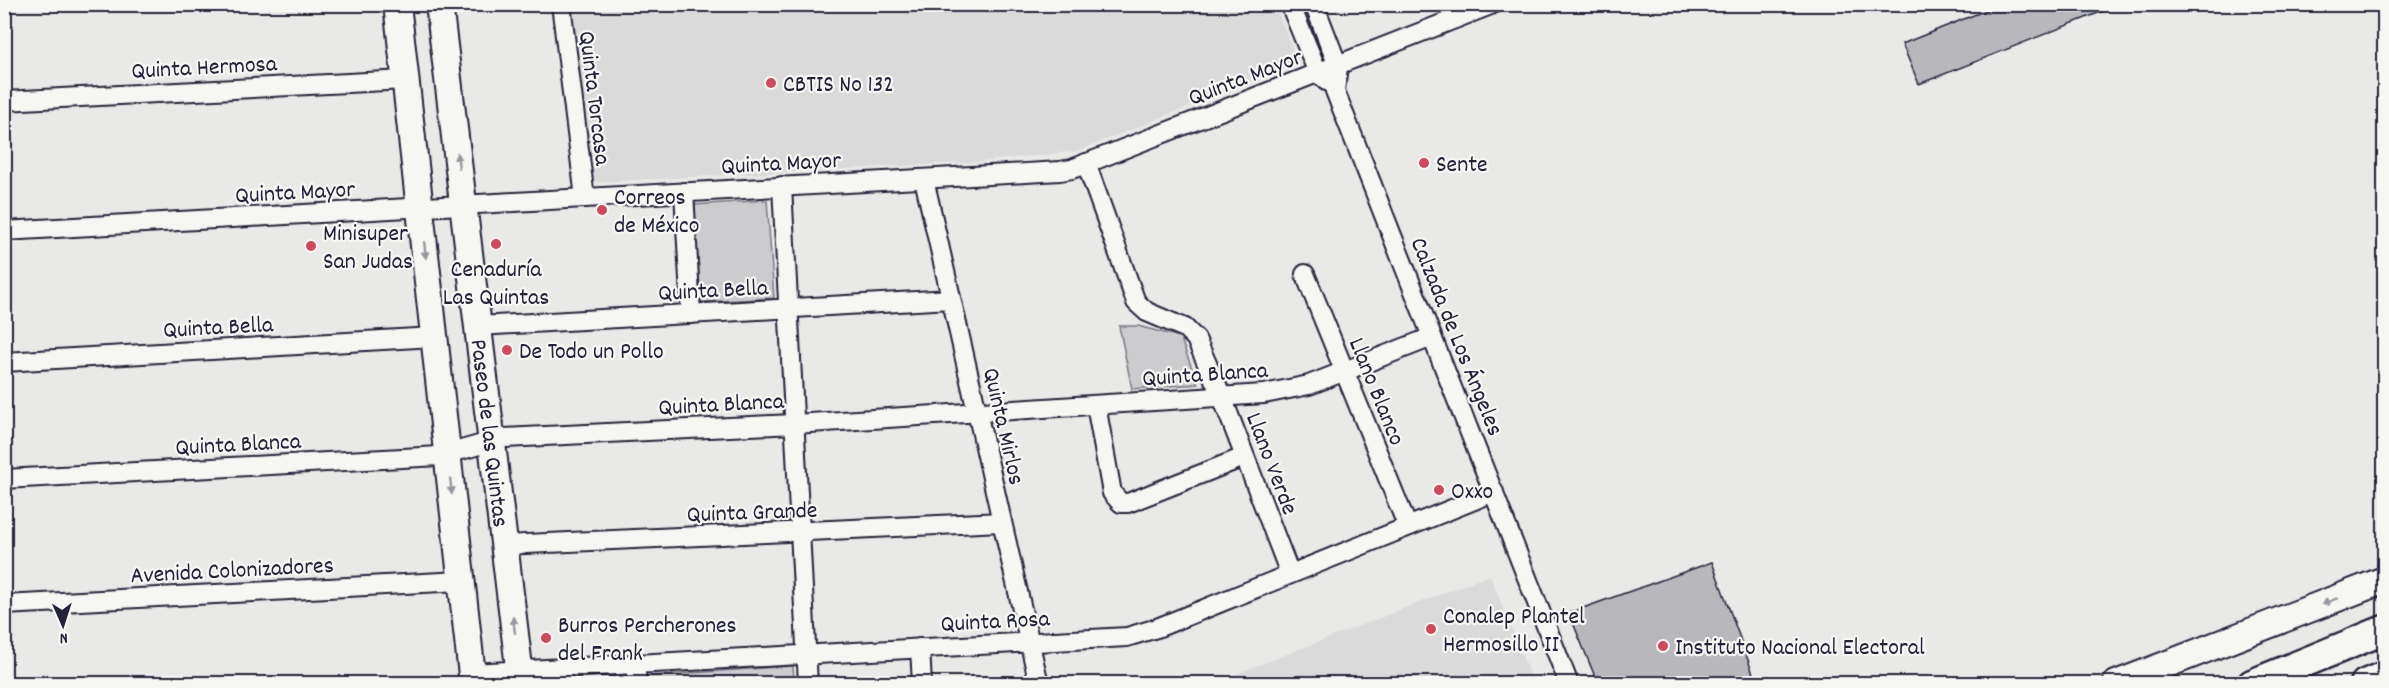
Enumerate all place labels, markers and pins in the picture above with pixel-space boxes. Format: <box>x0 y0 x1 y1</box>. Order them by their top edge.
place label: CBTIS No 132 <box>783 69 894 103</box>
marker: CBTIS No 132 <box>764 76 778 90</box>
place label: Sente <box>1436 149 1488 183</box>
marker: Sente <box>1417 156 1431 170</box>
place label: Correos de México <box>614 182 699 244</box>
marker: Correos de México <box>595 203 609 217</box>
place label: Minisuper San Judas <box>323 218 413 280</box>
marker: Cenaduría Las Quintas <box>489 237 503 251</box>
marker: Minisuper San Judas <box>304 239 318 253</box>
place label: Cenaduría Las Quintas <box>443 254 549 316</box>
place label: De Todo un Pollo <box>519 336 664 370</box>
marker: De Todo un Pollo <box>500 343 514 357</box>
place label: Oxxo <box>1451 476 1493 510</box>
marker: Oxxo <box>1432 483 1446 497</box>
place label: Conalep Plantel Hermosillo II <box>1443 601 1585 663</box>
place label: Burros Percherones del Frank <box>558 610 737 672</box>
marker: Conalep Plantel Hermosillo II <box>1424 622 1438 636</box>
marker: Burros Percherones del Frank <box>539 631 553 645</box>
place label: Instituto Nacional Electoral <box>1675 632 1925 666</box>
marker: Instituto Nacional Electoral <box>1656 639 1670 653</box>

